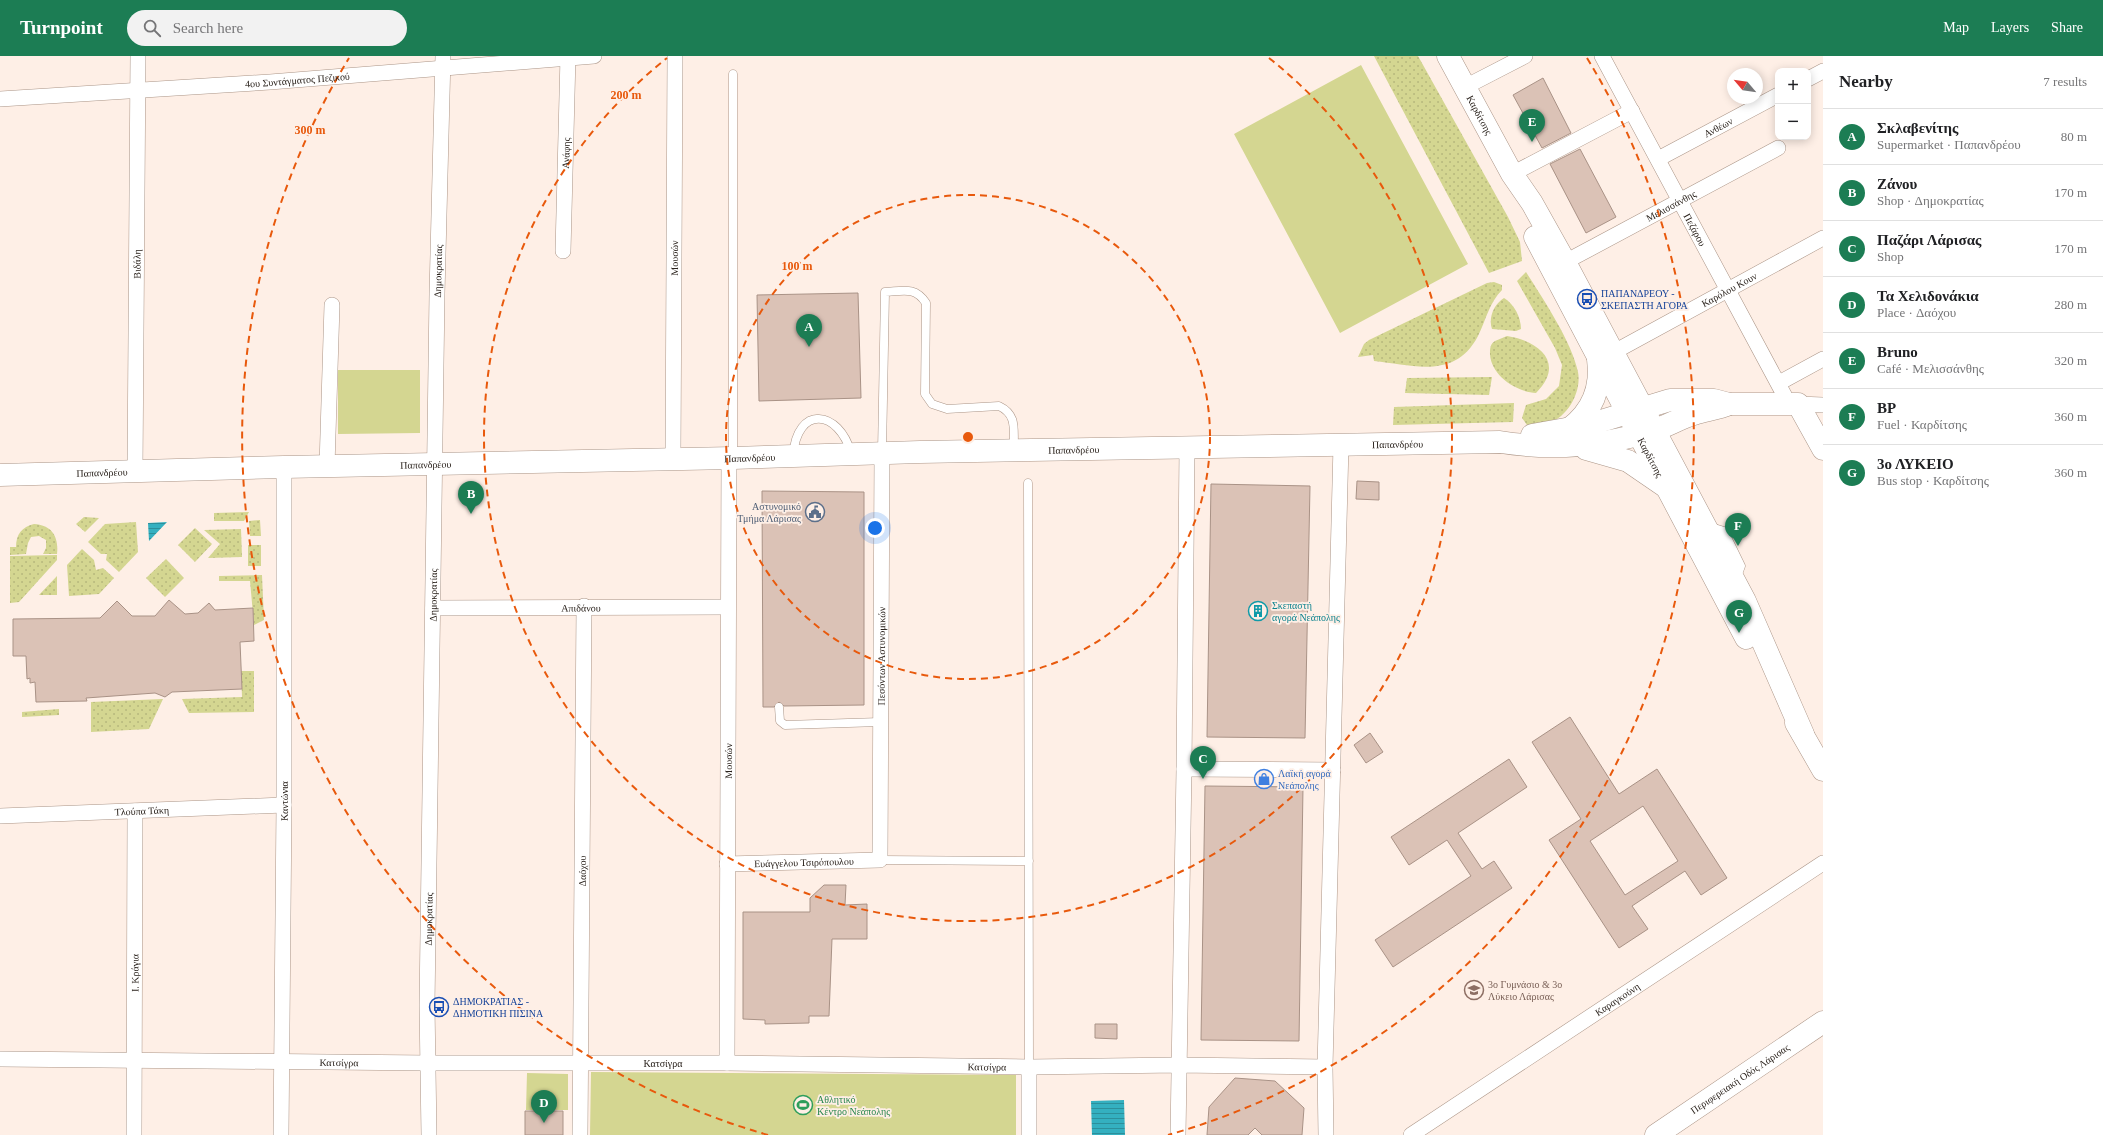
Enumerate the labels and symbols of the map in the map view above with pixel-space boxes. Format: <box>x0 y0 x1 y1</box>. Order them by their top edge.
north arrow <box>1727 68 1763 104</box>
street label: 4ου Συντάγματος Πεζικού <box>245 70 350 89</box>
text: 200 m <box>611 88 642 102</box>
street label: Καρδίτσης <box>1465 93 1495 137</box>
pin: E <box>1519 109 1545 142</box>
street label: Ανθέων <box>1702 115 1735 139</box>
text: 300 m <box>295 123 326 137</box>
street label: Ανάφης <box>560 137 571 169</box>
street label: Μελισσάνθης <box>1644 188 1698 223</box>
street label: Πεζάρου <box>1682 211 1708 248</box>
street label: Μουσών <box>668 240 680 276</box>
street label: Δημοκρατίας <box>431 244 444 298</box>
street label: Βιδάλη <box>131 249 142 279</box>
text: 100 m <box>782 259 813 273</box>
street label: Καρόλου Κουν <box>1700 270 1759 309</box>
bus stop icon: ΠΑΠΑΝΔΡΕΟΥ - ΣΚΕΠΑΣΤΗ ΑΓΟΡΑ <box>1576 288 1598 310</box>
place label: ΠΑΠΑΝΔΡΕΟΥ - ΣΚΕΠΑΣΤΗ ΑΓΟΡΑ <box>1601 288 1689 311</box>
pin: A <box>796 314 822 347</box>
centre of rings <box>961 430 975 444</box>
street label: Καρδίτσης <box>1636 436 1666 479</box>
street label: Παπανδρέου <box>1372 438 1423 450</box>
street label: Παπανδρέου <box>1048 443 1099 455</box>
street label: Παπανδρέου <box>724 451 776 464</box>
street label: Παπανδρέου <box>400 458 452 470</box>
street label: Παπανδρέου <box>76 466 128 478</box>
pin: B <box>458 481 484 514</box>
place label: Αστυνομικό Τμήμα Λάρισας <box>737 501 801 524</box>
public building icon: Αστυνομικό Τμήμα Λάρισας <box>804 501 826 523</box>
pin: F <box>1725 513 1751 546</box>
your location <box>865 518 885 538</box>
street label: Δημοκρατίας <box>427 568 439 622</box>
building icon: Σκεπαστή αγορά Νεάπολης <box>1247 600 1269 622</box>
place label: Σκεπαστή αγορά Νεάπολης <box>1272 600 1340 623</box>
pin: G <box>1726 600 1752 633</box>
street label: Απιδάνου <box>561 602 601 613</box>
street label: Πεσόντων Αστυνομικών <box>875 606 887 705</box>
street label: Μουσών <box>722 743 734 779</box>
pin: C <box>1190 746 1216 779</box>
shop icon: Λαϊκή αγορά Νεάπολης <box>1253 768 1275 790</box>
place label: Λαϊκή αγορά Νεάπολης <box>1278 768 1332 791</box>
street label: Καντώνια <box>278 780 290 821</box>
street label: Τλούπα Τάκη <box>114 804 169 817</box>
street label: Δαόχου <box>576 855 588 886</box>
street label: Ευάγγελου Τσιρόπουλου <box>754 855 854 869</box>
street label: Δημοκρατίας <box>422 892 434 946</box>
street label: Ι. Κράγια <box>129 953 140 992</box>
school or university icon: 3ο Γυμνάσιο & 3ο Λύκειο Λάρισας <box>1463 979 1485 1001</box>
place label: 3ο Γυμνάσιο & 3ο Λύκειο Λάρισας <box>1488 979 1562 1002</box>
street label: Καραγκούνη <box>1593 980 1642 1018</box>
bus stop icon: ΔΗΜΟΚΡΑΤΙΑΣ - ΔΗΜΟΤΙΚΗ ΠΙΣΙΝΑ <box>428 996 450 1018</box>
place label: ΔΗΜΟΚΡΑΤΙΑΣ - ΔΗΜΟΤΙΚΗ ΠΙΣΙΝΑ <box>453 996 544 1019</box>
street label: Περιφερειακή Οδός Λάρισας <box>1688 1041 1791 1116</box>
street label: Κατσίγρα <box>319 1056 359 1068</box>
street label: Κατσίγρα <box>644 1058 683 1069</box>
street label: Κατσίγρα <box>967 1061 1007 1072</box>
pin: D <box>531 1090 557 1123</box>
sports icon: Αθλητικό Κέντρο Νεάπολης <box>792 1094 814 1116</box>
place label: Αθλητικό Κέντρο Νεάπολης <box>817 1094 890 1117</box>

